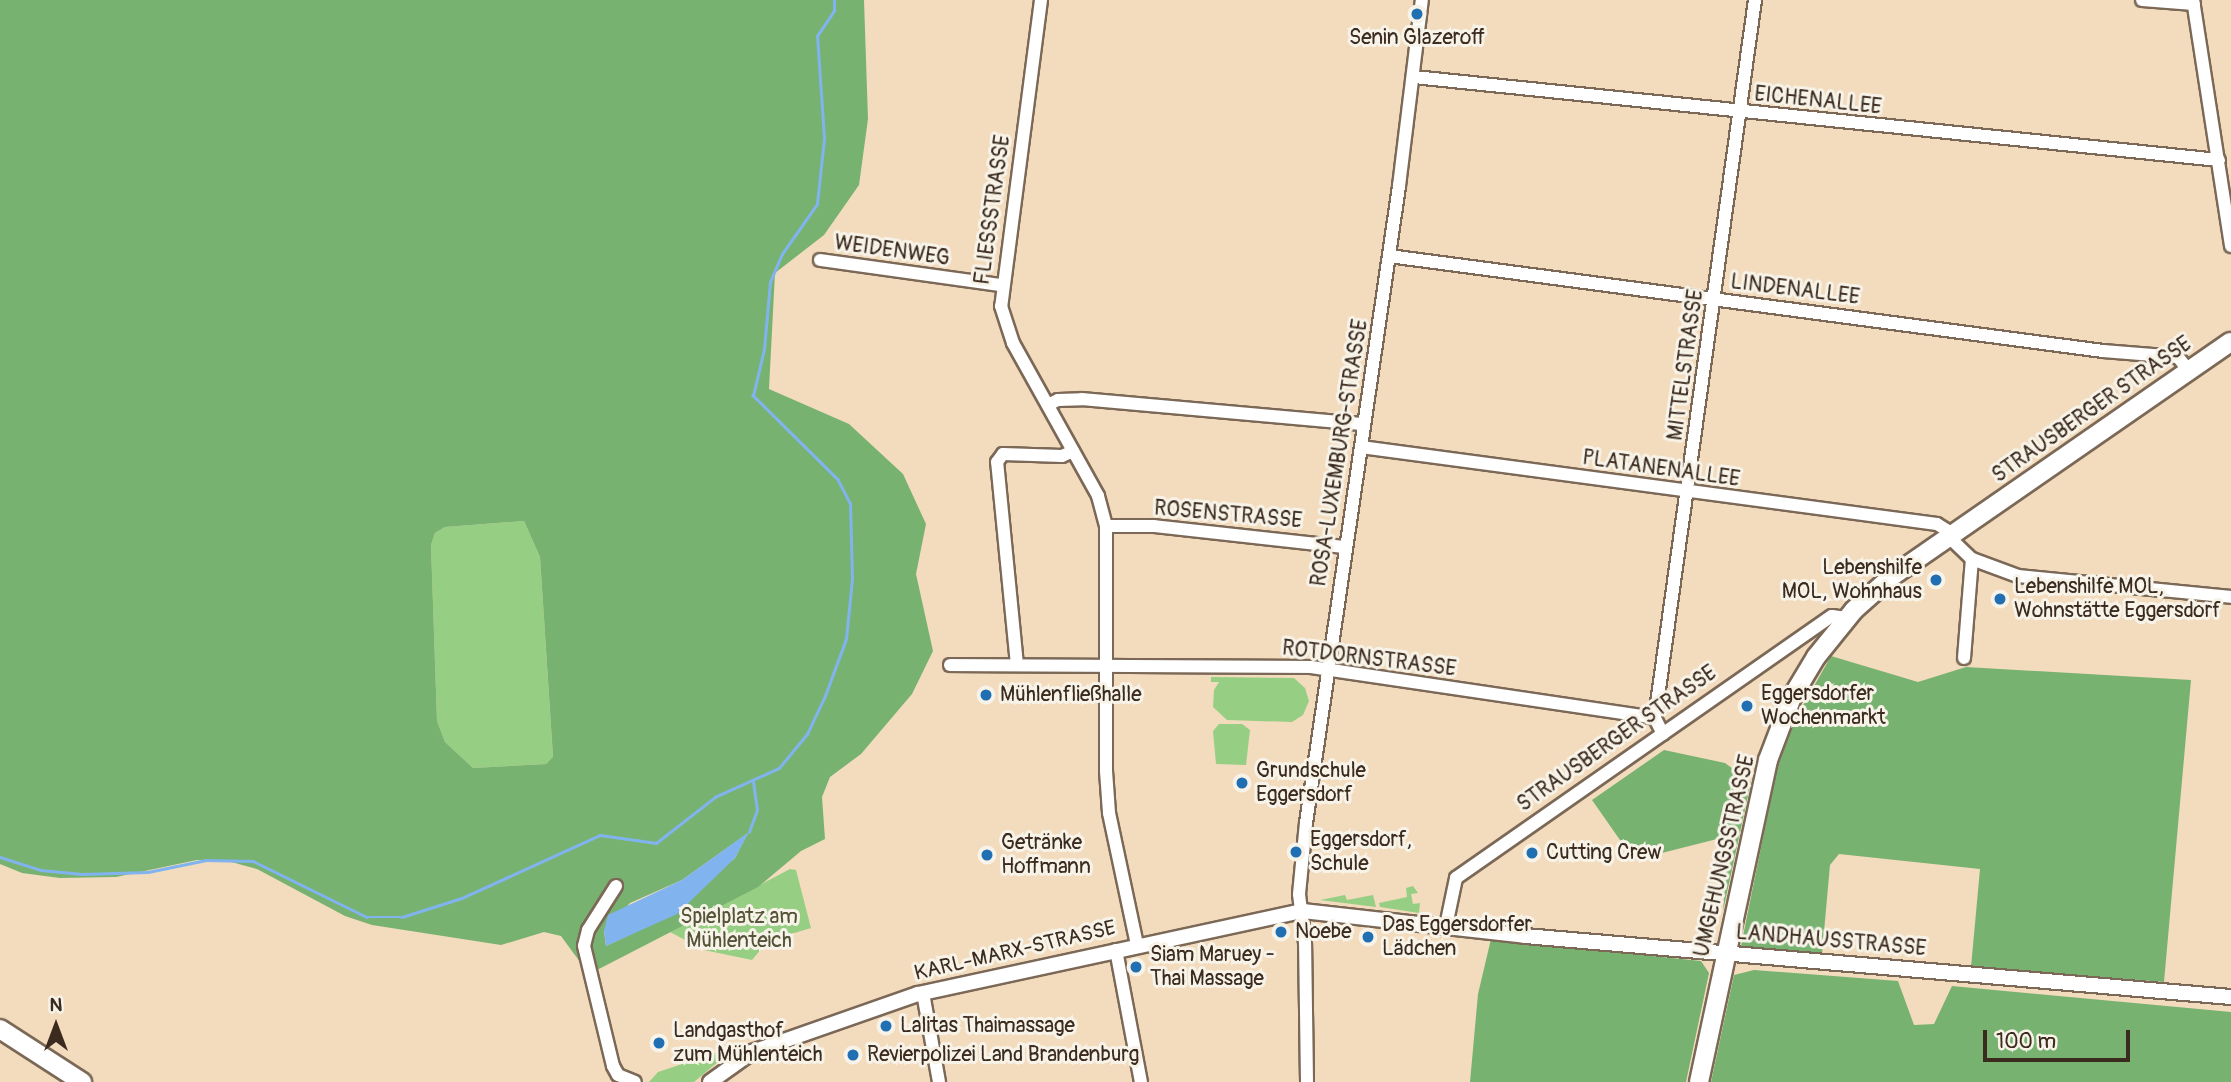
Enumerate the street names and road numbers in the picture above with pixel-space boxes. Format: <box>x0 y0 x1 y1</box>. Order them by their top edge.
street label: EICHENALLEE <box>1753 82 1883 120</box>
street label: FLIESSSTRASSE <box>970 134 1016 286</box>
street label: WEIDENWEG <box>833 230 951 272</box>
street label: LINDENALLEE <box>1729 270 1861 310</box>
street label: MITTELSTRASSE <box>1663 288 1709 442</box>
street label: ROSA-LUXEMBURG-STRASSE <box>1306 318 1374 588</box>
street label: STRAUSBERGER STRASSE <box>1988 332 2196 488</box>
street label: PLATANENALLEE <box>1581 445 1741 493</box>
street label: ROSENSTRASSE <box>1153 496 1303 534</box>
street label: ROTDORNSTRASSE <box>1281 636 1457 682</box>
street label: STRAUSBERGER STRASSE <box>1513 661 1721 817</box>
street label: UMGEHUNGSSTRASSE <box>1689 753 1761 959</box>
street label: KARL-MARX-STRASSE <box>912 916 1118 986</box>
street label: LANDHAUSSTRASSE <box>1735 920 1927 962</box>

